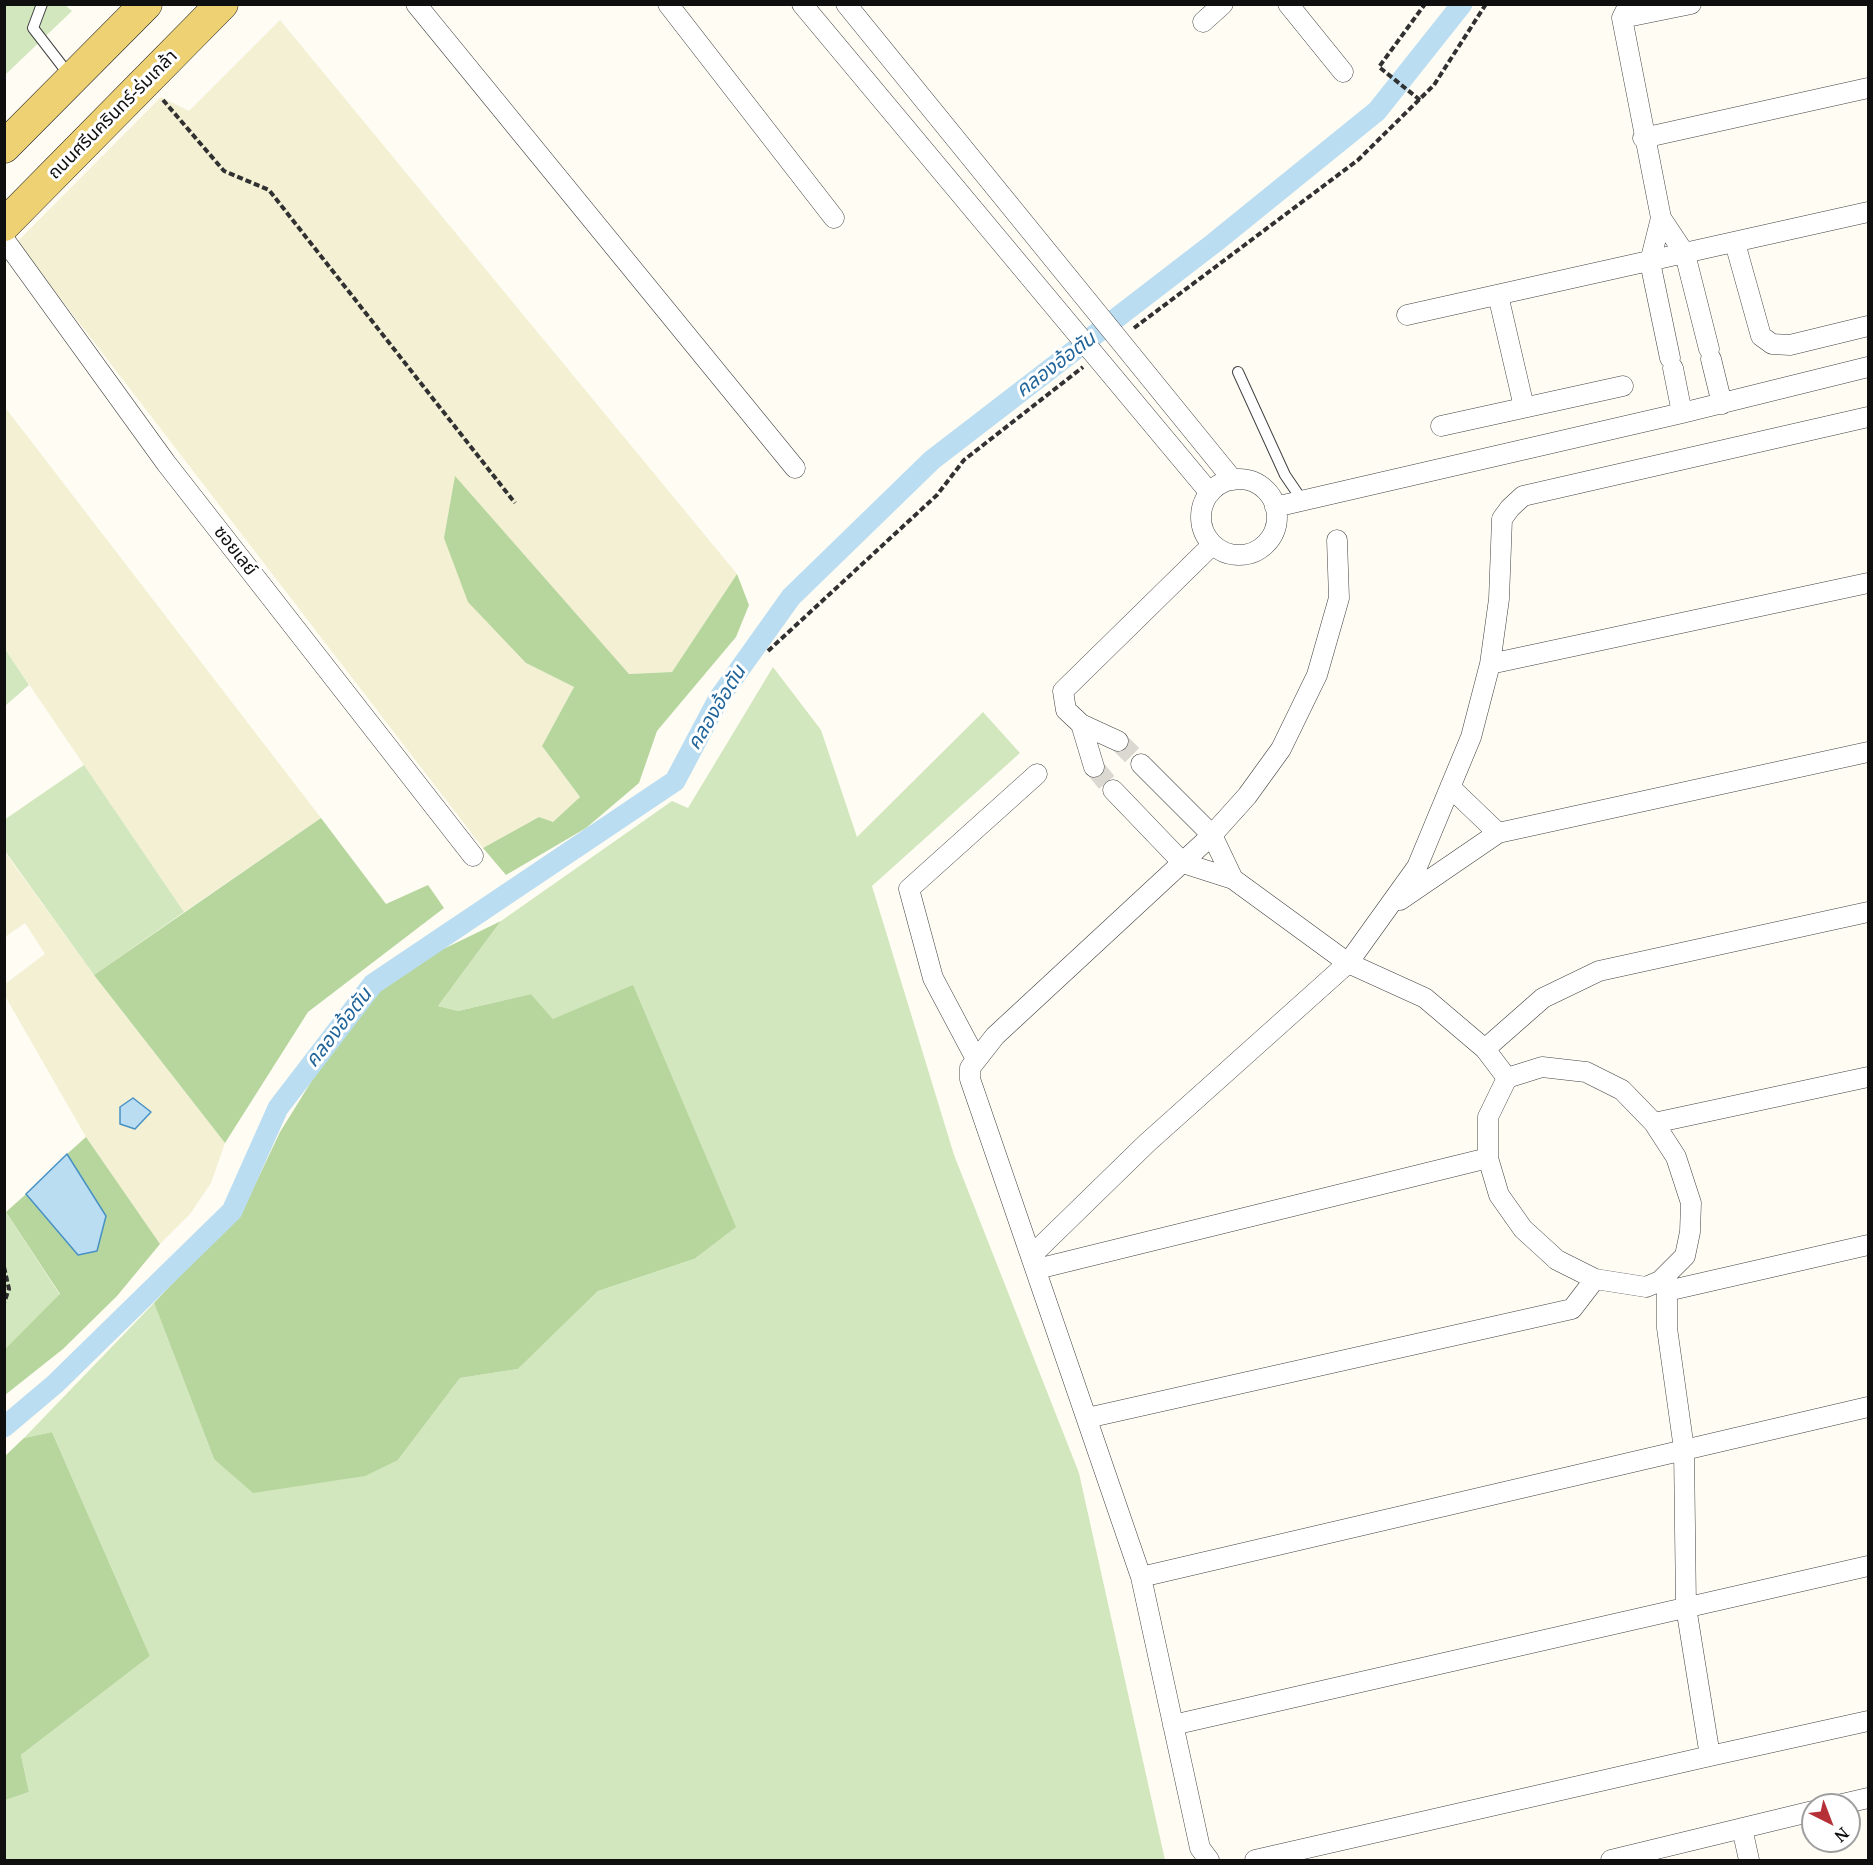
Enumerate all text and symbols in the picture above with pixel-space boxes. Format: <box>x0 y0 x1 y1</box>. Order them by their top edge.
street label: ถนนศรีนครินทร์-ร่มเกล้า <box>44 46 182 184</box>
water label: คลองอ้อตัน <box>1011 327 1101 403</box>
street label: ซอยเลย์ <box>209 522 261 580</box>
water label: คลองอ้อตัน <box>683 662 751 754</box>
water label: คลองอ้อตัน <box>301 984 377 1072</box>
north arrow <box>1801 1793 1861 1853</box>
text: N <box>1830 1822 1854 1847</box>

